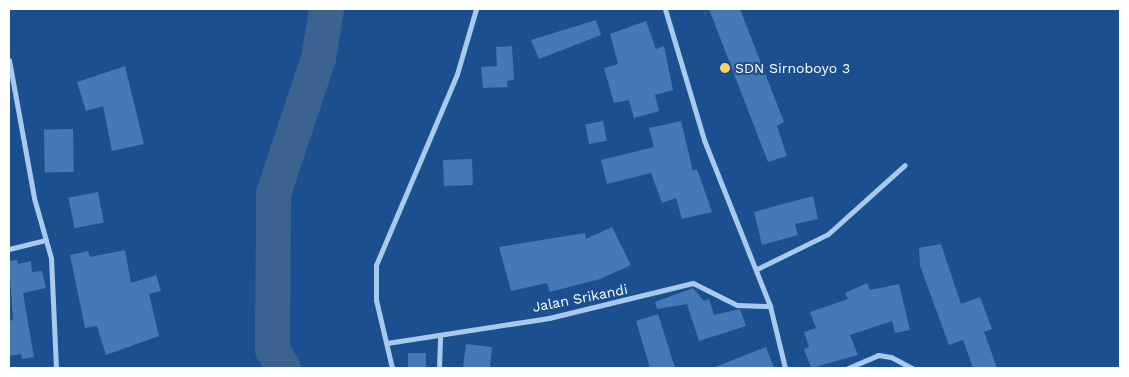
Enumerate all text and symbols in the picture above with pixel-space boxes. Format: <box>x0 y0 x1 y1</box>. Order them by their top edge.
place label: SDN Sirnoboyo 3 <box>735 60 850 76</box>
marker: SDN Sirnoboyo 3 <box>719 62 731 74</box>
street label: Jalan Srikandi <box>531 281 629 315</box>

